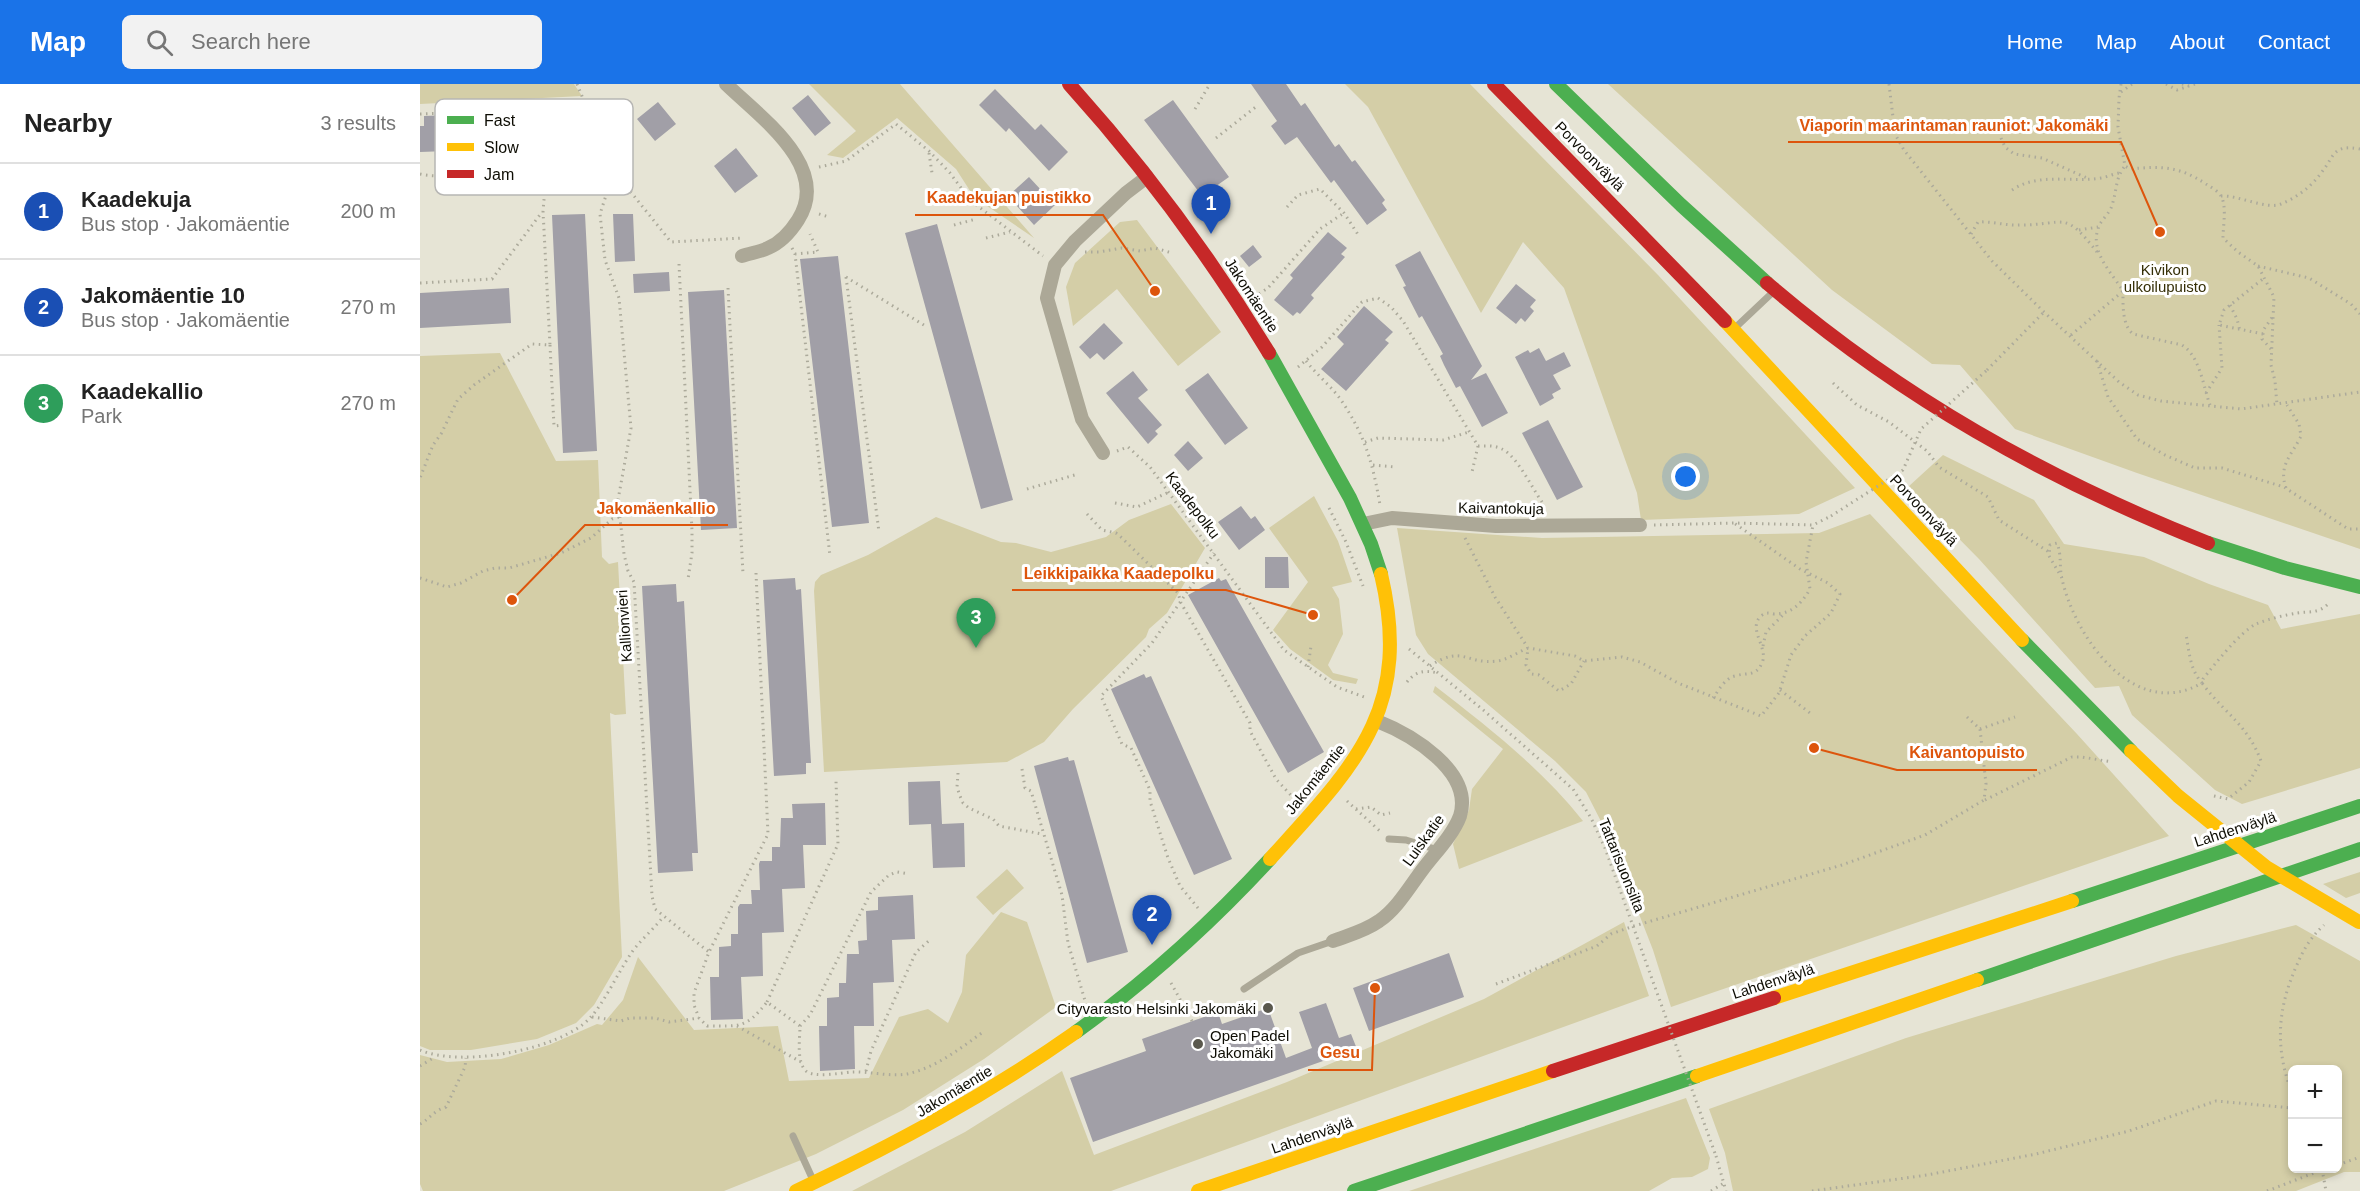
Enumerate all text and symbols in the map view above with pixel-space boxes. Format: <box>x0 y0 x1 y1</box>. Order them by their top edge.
search box <box>122 15 542 69</box>
text: Map <box>30 26 86 57</box>
icon: search <box>143 26 176 59</box>
text: Search here <box>191 29 311 54</box>
text: Home <box>2007 30 2063 53</box>
text: Map <box>2096 30 2137 53</box>
text: About <box>2170 30 2225 53</box>
text: Contact <box>2258 30 2330 53</box>
legend <box>435 99 633 195</box>
text: Nearby <box>24 108 112 138</box>
callout: Viaporin maarintaman rauniot: Jakomäki <box>1788 108 2121 142</box>
text: 3 results <box>320 112 396 134</box>
text: Fast <box>484 112 516 129</box>
text: Viaporin maarintaman rauniot: Jakomäki <box>1799 117 2109 134</box>
street label: Porvoonväylä <box>1552 118 1629 195</box>
text: Slow <box>484 139 519 156</box>
text: Jam <box>484 166 514 183</box>
callout: Kaadekujan puistikko <box>915 181 1103 215</box>
pin: 1 <box>1192 184 1230 234</box>
text: Kaadekuja <box>81 187 191 212</box>
text: Kaadekujan puistikko <box>927 189 1091 206</box>
text: 1 <box>38 200 49 222</box>
text: 200 m <box>340 200 396 222</box>
text: Bus stop · Jakomäentie <box>81 213 290 235</box>
street label: Jakomäentie <box>1222 255 1282 335</box>
park label: Kivikon ulkoilupuisto <box>2124 261 2206 295</box>
text: Jakomäentie 10 <box>81 283 245 308</box>
text: 2 <box>38 296 49 318</box>
text: 270 m <box>340 296 396 318</box>
text: Bus stop · Jakomäentie <box>81 309 290 331</box>
text: Kaadekallio <box>81 379 203 404</box>
text: 3 <box>38 392 49 414</box>
text: 270 m <box>340 392 396 414</box>
text: Park <box>81 405 122 427</box>
your location <box>1671 462 1700 491</box>
street label: Kaadepolku <box>1162 468 1224 542</box>
street label: Porvoonväylä <box>1887 471 1962 550</box>
callout: Jakomäenkallio <box>585 491 728 525</box>
street label: Kaivantokuja <box>1458 499 1545 517</box>
text: Jakomäenkallio <box>596 500 716 517</box>
callout: Leikkipaikka Kaadepolku <box>1012 556 1226 590</box>
text: Leikkipaikka Kaadepolku <box>1024 565 1214 582</box>
street label: Kallionvieri <box>613 589 635 663</box>
pin: 3 <box>956 598 996 648</box>
callout: Kaivantopuisto <box>1897 736 2037 770</box>
street label: Jakomäentie <box>1282 741 1348 817</box>
text: Kaivantopuisto <box>1909 744 2025 761</box>
street label: Lahdenväylä <box>2192 808 2279 850</box>
street label: Luiskatie <box>1399 811 1447 869</box>
street label: Tattarisuonsilta <box>1595 815 1649 915</box>
pin: 2 <box>1132 896 1172 945</box>
street label: Lahdenväylä <box>1730 960 1817 1002</box>
place label: Cityvarasto Helsinki Jakomäki <box>1057 1000 1256 1017</box>
marker: Cityvarasto Helsinki Jakomäki <box>1261 1001 1275 1015</box>
place label: Open Padel Jakomäki <box>1210 1027 1289 1061</box>
callout: Gesu <box>1308 1036 1372 1070</box>
marker: Open Padel Jakomäki <box>1191 1037 1205 1051</box>
text: Gesu <box>1320 1044 1360 1061</box>
street label: Jakomäentie <box>913 1062 995 1120</box>
map controls <box>2288 1065 2342 1173</box>
button: + <box>2288 1065 2342 1119</box>
street label: Lahdenväylä <box>1269 1113 1356 1157</box>
button: − <box>2288 1119 2342 1173</box>

